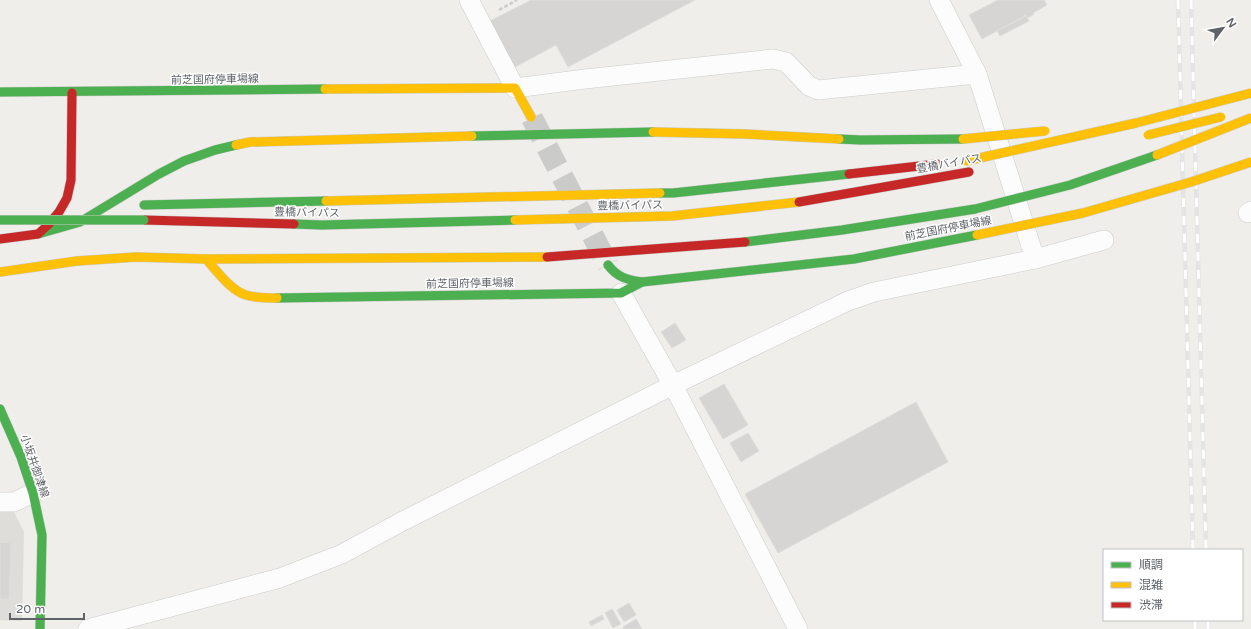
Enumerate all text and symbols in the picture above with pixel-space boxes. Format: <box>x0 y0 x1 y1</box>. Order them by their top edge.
north arrow <box>1203 8 1243 48</box>
text: N <box>1223 16 1239 30</box>
street label: 前芝国府停車場線 <box>171 72 259 87</box>
street label: 豊橋バイパス <box>916 151 983 176</box>
street label: 豊橋バイパス <box>597 198 663 213</box>
street label: 豊橋バイパス <box>274 205 340 220</box>
street label: 前芝国府停車場線 <box>904 214 993 243</box>
street label: 前芝国府停車場線 <box>426 276 514 291</box>
street label: 小坂井御津線 <box>18 433 51 499</box>
legend <box>1103 549 1243 621</box>
text: 順調 <box>1139 558 1163 572</box>
text: 混雑 <box>1139 578 1163 592</box>
scale bar <box>10 595 84 621</box>
text: 渋滞 <box>1139 598 1163 612</box>
text: 20 m <box>16 602 45 616</box>

